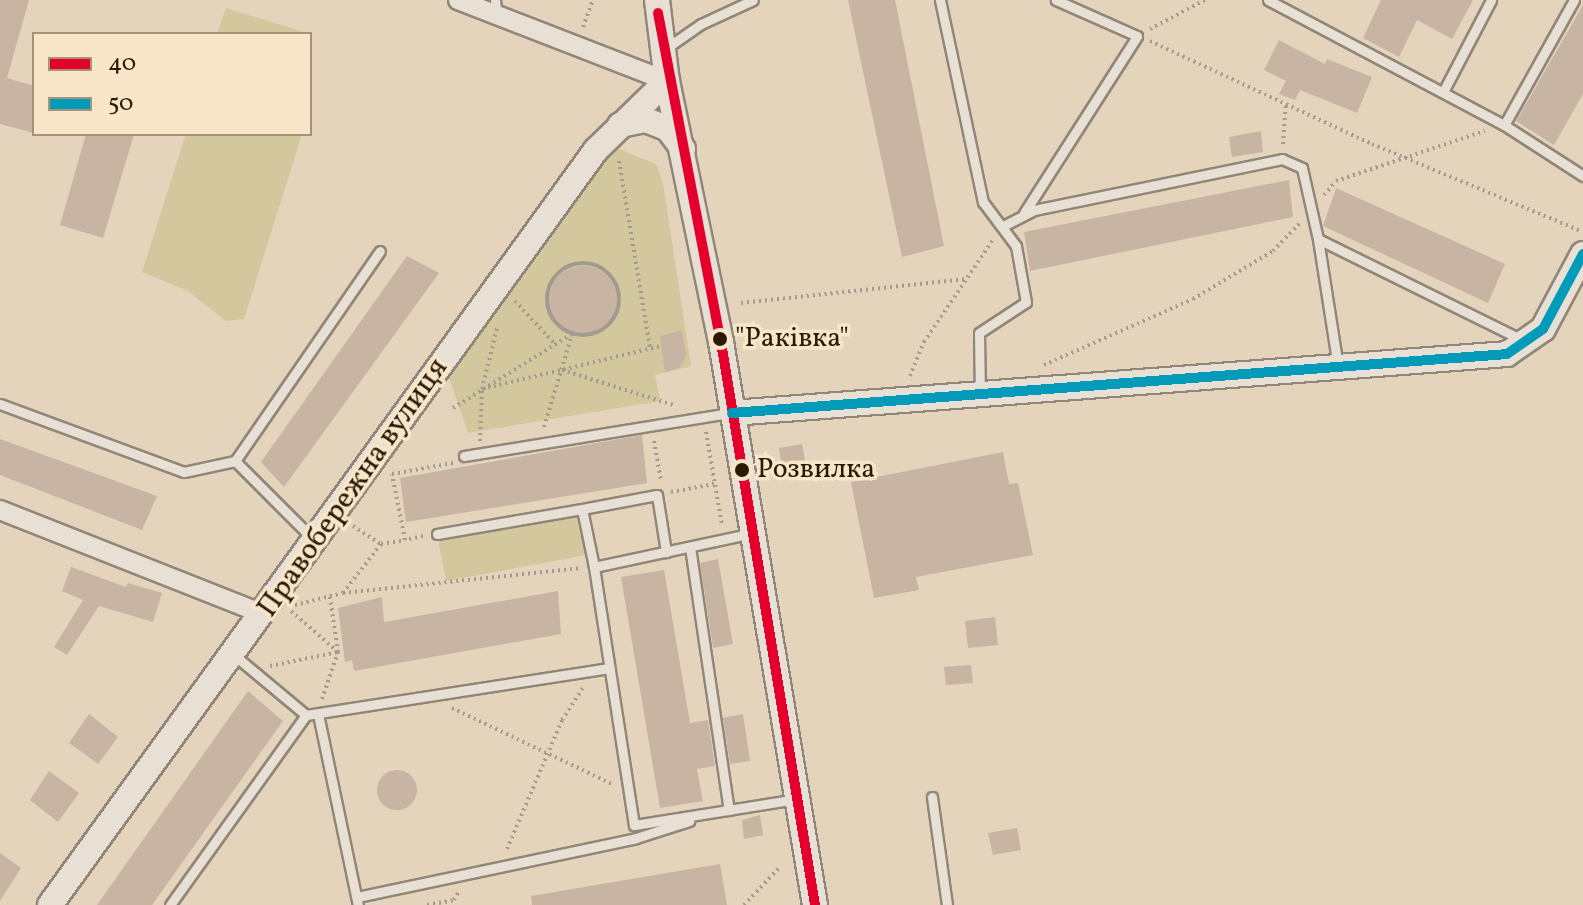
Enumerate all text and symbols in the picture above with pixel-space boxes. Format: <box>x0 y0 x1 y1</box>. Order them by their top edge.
legend <box>32 32 312 136</box>
text: 40 <box>108 47 136 81</box>
text: 50 <box>108 87 134 121</box>
place label: "Раківка" <box>735 322 849 356</box>
marker: "Раківка" <box>712 331 728 347</box>
street label: Правобережна вулиця <box>250 351 456 625</box>
place label: Розвилка <box>757 453 875 487</box>
marker: Розвилка <box>734 462 750 478</box>

